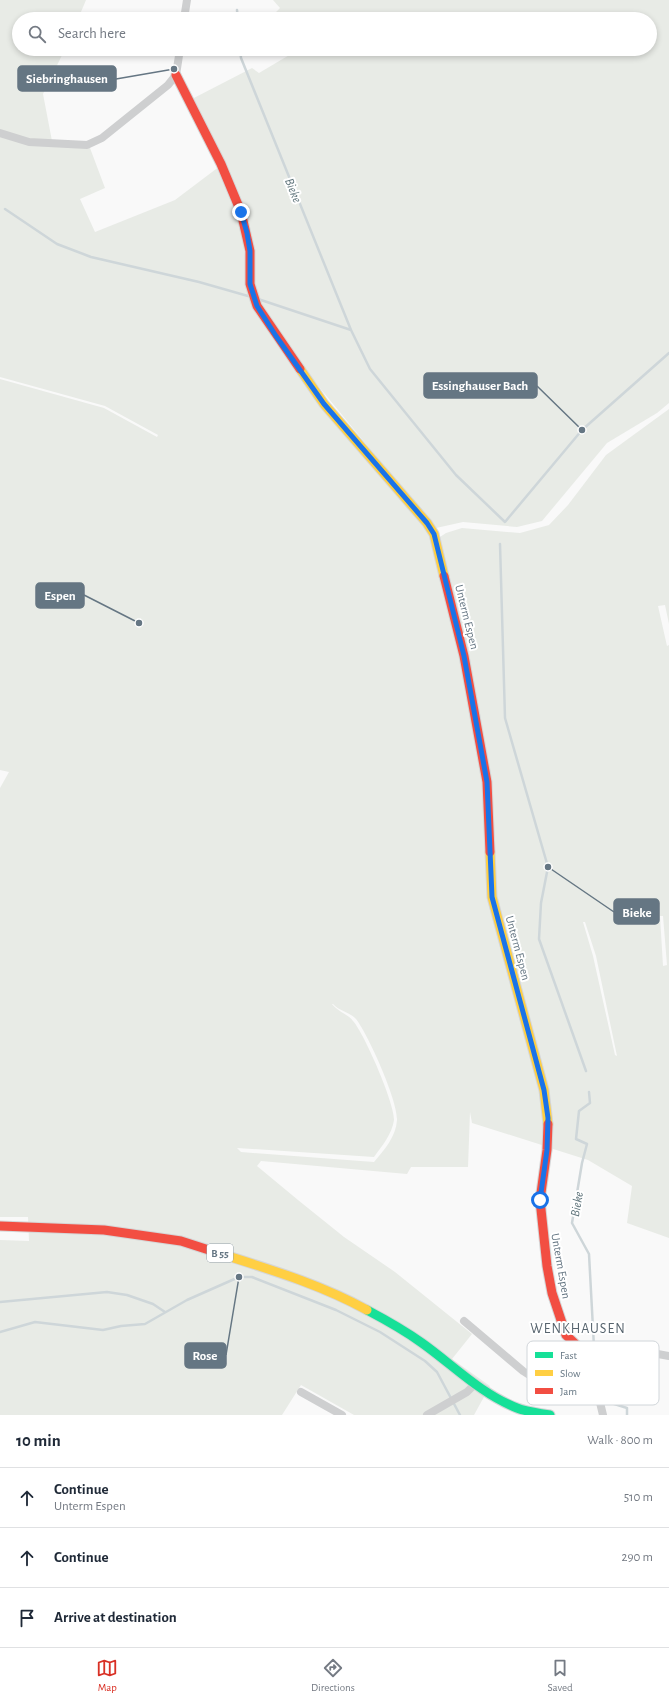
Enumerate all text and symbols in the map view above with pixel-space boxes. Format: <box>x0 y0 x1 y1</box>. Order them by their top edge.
search box <box>12 12 657 56</box>
icon: search <box>26 23 48 45</box>
text: Search here <box>58 26 126 41</box>
callout: Siebringhausen <box>18 66 116 91</box>
text: Siebringhausen <box>26 73 108 86</box>
water label: Bieke <box>282 176 303 205</box>
route end <box>232 203 250 221</box>
callout: Essinghauser Bach <box>424 373 537 398</box>
text: Essinghauser Bach <box>432 380 528 393</box>
callout: Espen <box>36 583 84 608</box>
street label: Unterm Espen <box>453 583 481 651</box>
text: Espen <box>44 590 76 603</box>
callout: Bieke <box>614 899 659 924</box>
text: Bieke <box>622 907 652 920</box>
street label: Unterm Espen <box>504 914 532 982</box>
route start <box>531 1191 549 1209</box>
water label: Bieke <box>569 1191 586 1218</box>
street label: Unterm Espen <box>549 1232 573 1300</box>
road number: B 55 <box>207 1244 233 1262</box>
district label: WENKHAUSEN <box>530 1322 626 1336</box>
legend <box>527 1341 659 1405</box>
callout: Rose <box>185 1343 226 1368</box>
text: Rose <box>193 1350 217 1363</box>
text: Fast <box>560 1350 578 1361</box>
text: Slow <box>560 1368 581 1379</box>
text: Jam <box>560 1386 577 1397</box>
text: 10 min <box>16 1432 61 1449</box>
text: Walk · 800 m <box>587 1434 653 1447</box>
text: Continue <box>54 1482 109 1497</box>
icon: ahead <box>16 1487 38 1509</box>
text: 510 m <box>624 1491 653 1504</box>
text: Unterm Espen <box>54 1500 126 1513</box>
icon: ahead <box>16 1547 38 1569</box>
text: Continue <box>54 1550 109 1565</box>
text: 290 m <box>622 1551 653 1564</box>
icon: arrive <box>16 1607 38 1629</box>
text: Arrive at destination <box>54 1610 177 1625</box>
tab: Map <box>96 1657 118 1694</box>
tab: Directions <box>311 1657 355 1694</box>
tab: Saved <box>547 1657 573 1694</box>

